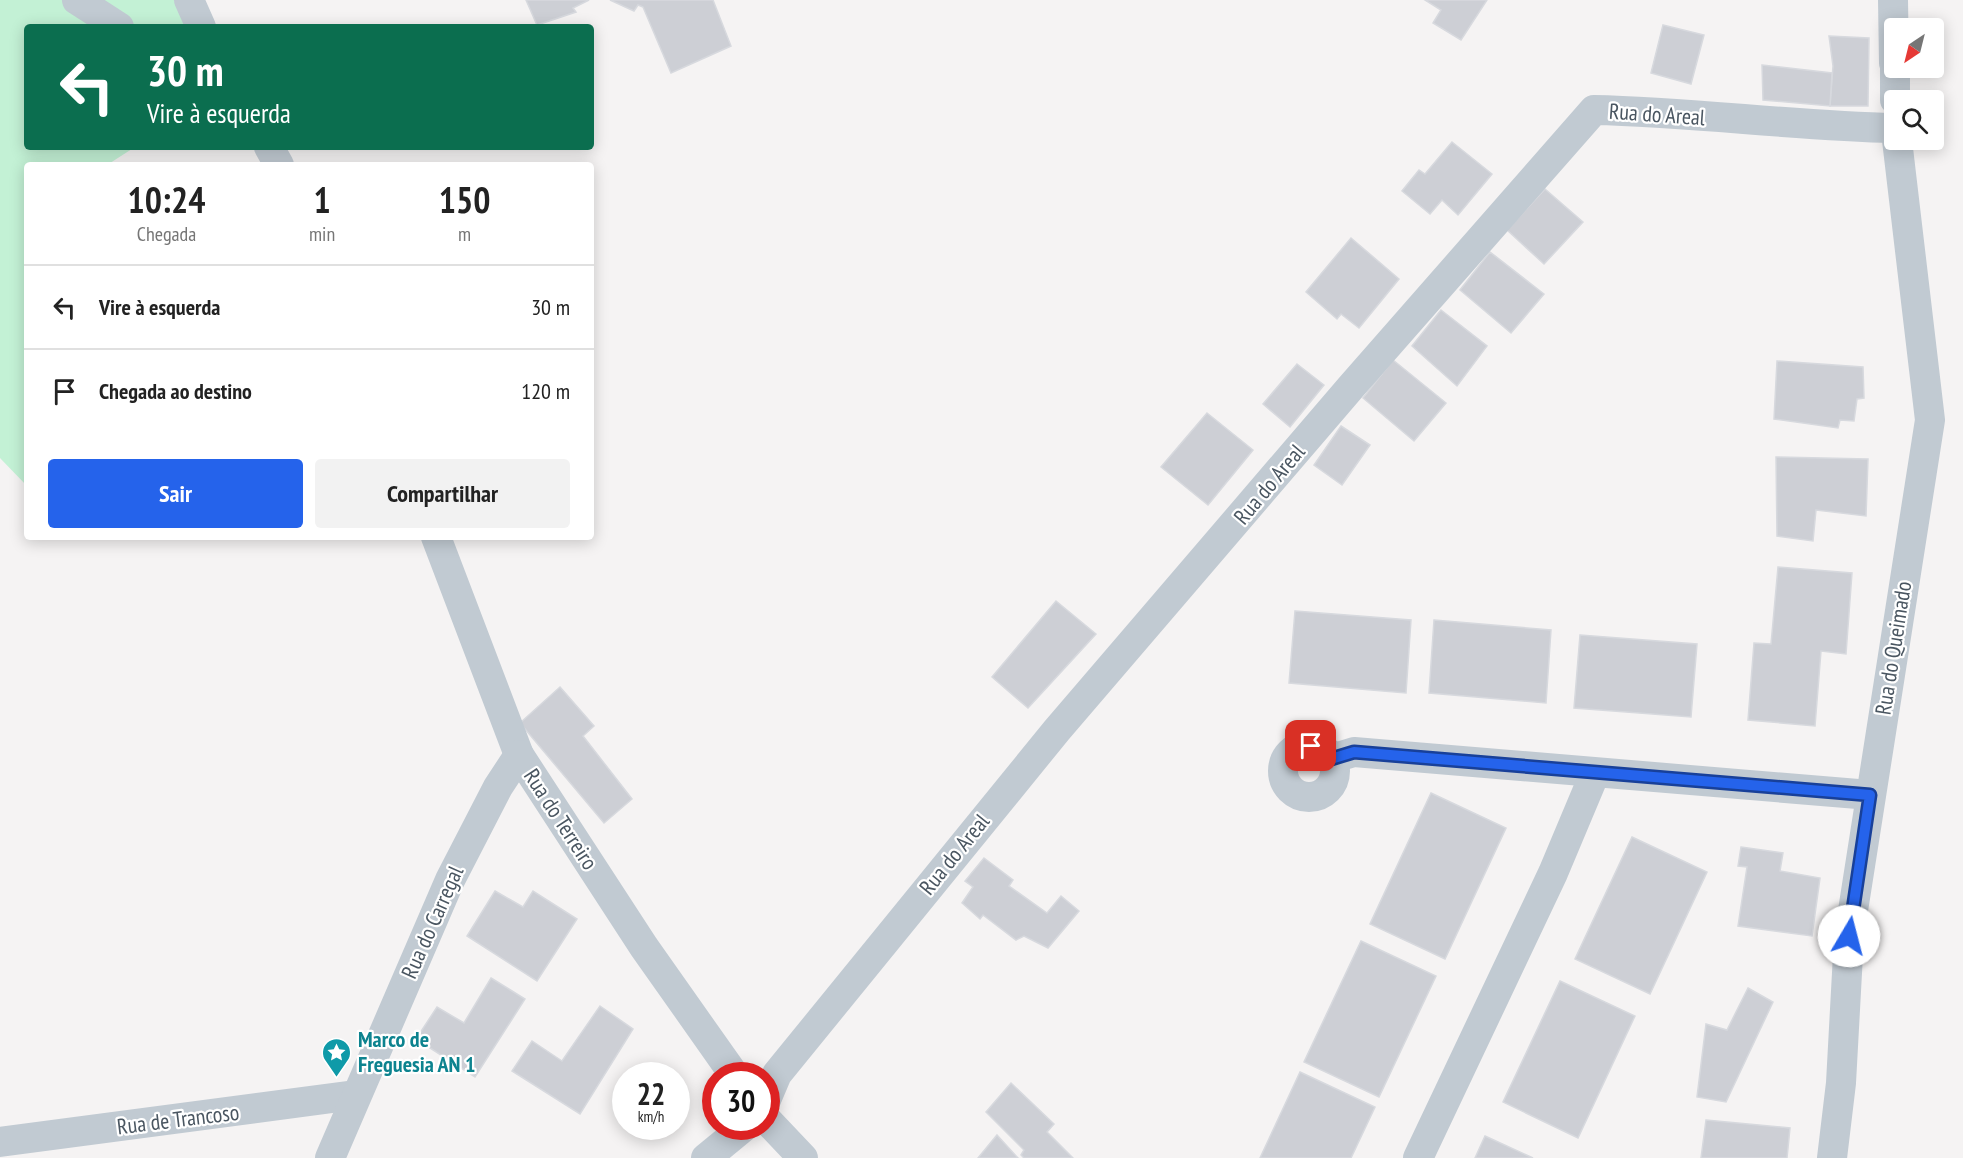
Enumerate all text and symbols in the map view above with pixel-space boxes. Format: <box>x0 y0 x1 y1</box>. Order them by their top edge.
north arrow <box>1884 18 1944 78</box>
map controls <box>1884 18 1944 150</box>
text: 30 m <box>147 43 224 98</box>
icon: left <box>48 48 126 126</box>
button: search <box>1884 90 1944 150</box>
text: Vire à esquerda <box>147 96 291 130</box>
street label: Rua do Areal <box>1608 97 1707 131</box>
text: 10:24 <box>128 176 205 223</box>
text: 1 <box>313 176 331 223</box>
text: 150 <box>439 176 490 223</box>
text: Chegada <box>137 221 196 247</box>
text: min <box>309 221 335 247</box>
text: m <box>458 221 471 247</box>
icon: left <box>48 291 81 324</box>
text: Vire à esquerda <box>99 293 220 321</box>
text: 30 m <box>531 293 570 321</box>
icon: arrive <box>48 375 81 408</box>
text: Chegada ao destino <box>99 377 252 405</box>
text: 120 m <box>521 377 570 405</box>
street label: Rua do Areal <box>1227 438 1311 530</box>
button: Sair <box>48 459 303 528</box>
button: Compartilhar <box>315 459 570 528</box>
street label: Rua do Queimado <box>1869 579 1917 717</box>
pin <box>1285 720 1336 771</box>
icon: arrive <box>1294 729 1327 762</box>
street label: Rua do Terreiro <box>518 763 604 875</box>
street label: Rua do Areal <box>913 807 996 900</box>
street label: Rua do Carregal <box>395 861 470 983</box>
position arrow <box>1817 904 1881 968</box>
place label: Marco de Freguesia AN 1 <box>358 1025 475 1078</box>
place icon: Marco de Freguesia AN 1 <box>321 1036 353 1078</box>
speed limit sign: 30 <box>702 1062 780 1140</box>
text: 22 <box>637 1074 665 1113</box>
street label: Rua de Trancoso <box>115 1098 241 1140</box>
text: km/h <box>638 1107 664 1126</box>

